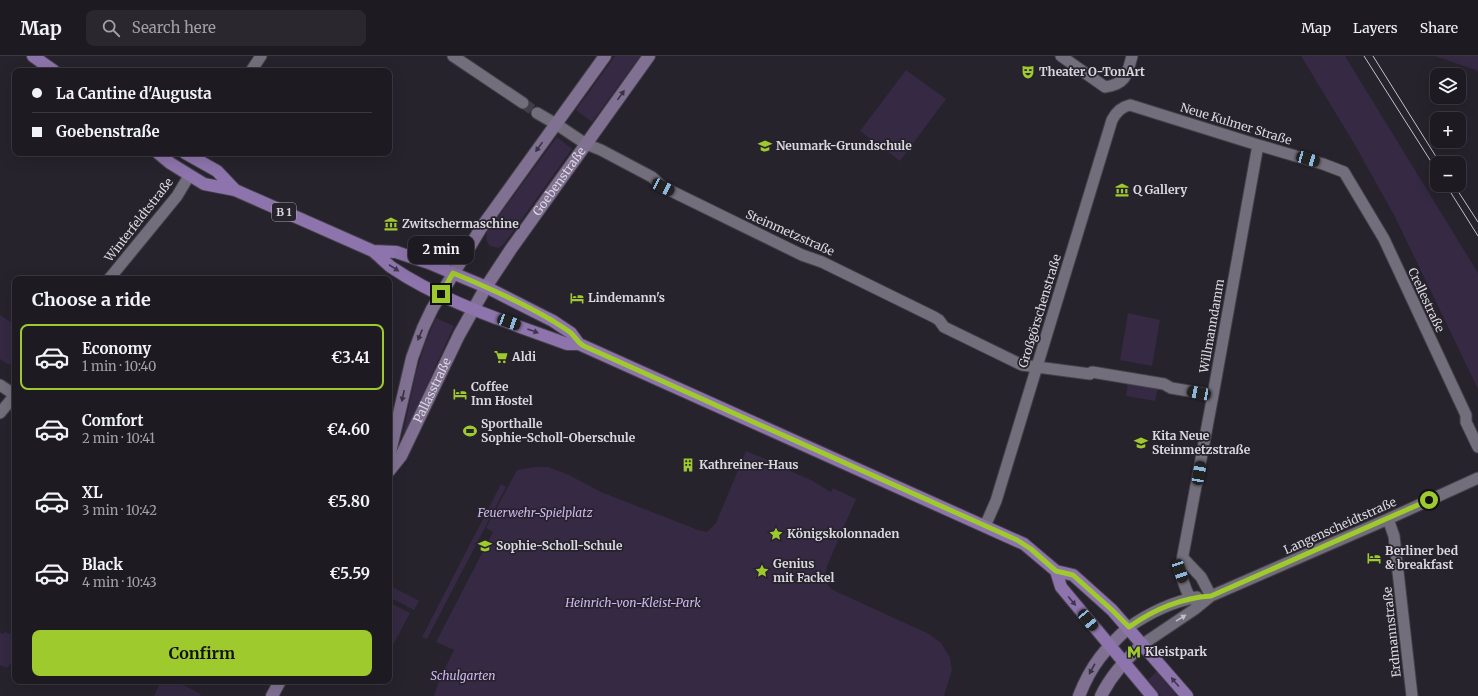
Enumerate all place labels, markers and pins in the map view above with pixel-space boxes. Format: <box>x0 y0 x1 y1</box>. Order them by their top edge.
theatre icon: Theater O-TonArt <box>1020 64 1036 80</box>
place label: Theater O-TonArt <box>1039 64 1145 79</box>
school or university icon: Neumark-Grundschule <box>757 138 773 154</box>
place label: Neumark-Grundschule <box>776 138 912 153</box>
museum icon: Q Gallery <box>1114 182 1130 198</box>
place label: Q Gallery <box>1133 182 1188 197</box>
museum icon: Zwitschermaschine <box>383 216 399 232</box>
place label: Zwitschermaschine <box>402 216 519 231</box>
hotel icon: Lindemann's <box>569 290 585 306</box>
place label: Lindemann's <box>588 290 665 305</box>
supermarket icon: Aldi <box>493 349 509 365</box>
place label: Aldi <box>511 349 536 364</box>
place label: Coffee Inn Hostel <box>471 379 533 408</box>
hotel icon: Coffee Inn Hostel <box>452 386 468 402</box>
place label: Sporthalle Sophie-Scholl-Oberschule <box>481 416 636 445</box>
sports icon: Sporthalle Sophie-Scholl-Oberschule <box>462 423 478 439</box>
place label: Kita Neue Steinmetzstraße <box>1152 428 1251 457</box>
school or university icon: Kita Neue Steinmetzstraße <box>1133 435 1149 451</box>
building icon: Kathreiner-Haus <box>680 457 696 473</box>
place label: Kathreiner-Haus <box>699 457 799 472</box>
place icon: Königskolonnaden <box>768 526 784 542</box>
place label: Königskolonnaden <box>787 526 899 541</box>
school or university icon: Sophie-Scholl-Schule <box>477 538 493 554</box>
place label: Sophie-Scholl-Schule <box>496 538 623 553</box>
place label: Berliner bed & breakfast <box>1385 543 1459 572</box>
hotel icon: Berliner bed & breakfast <box>1366 550 1382 566</box>
place label: Genius mit Fackel <box>773 556 834 585</box>
place icon: Genius mit Fackel <box>754 563 770 579</box>
metro station icon: Kleistpark <box>1126 644 1142 660</box>
place label: Kleistpark <box>1145 644 1207 659</box>

